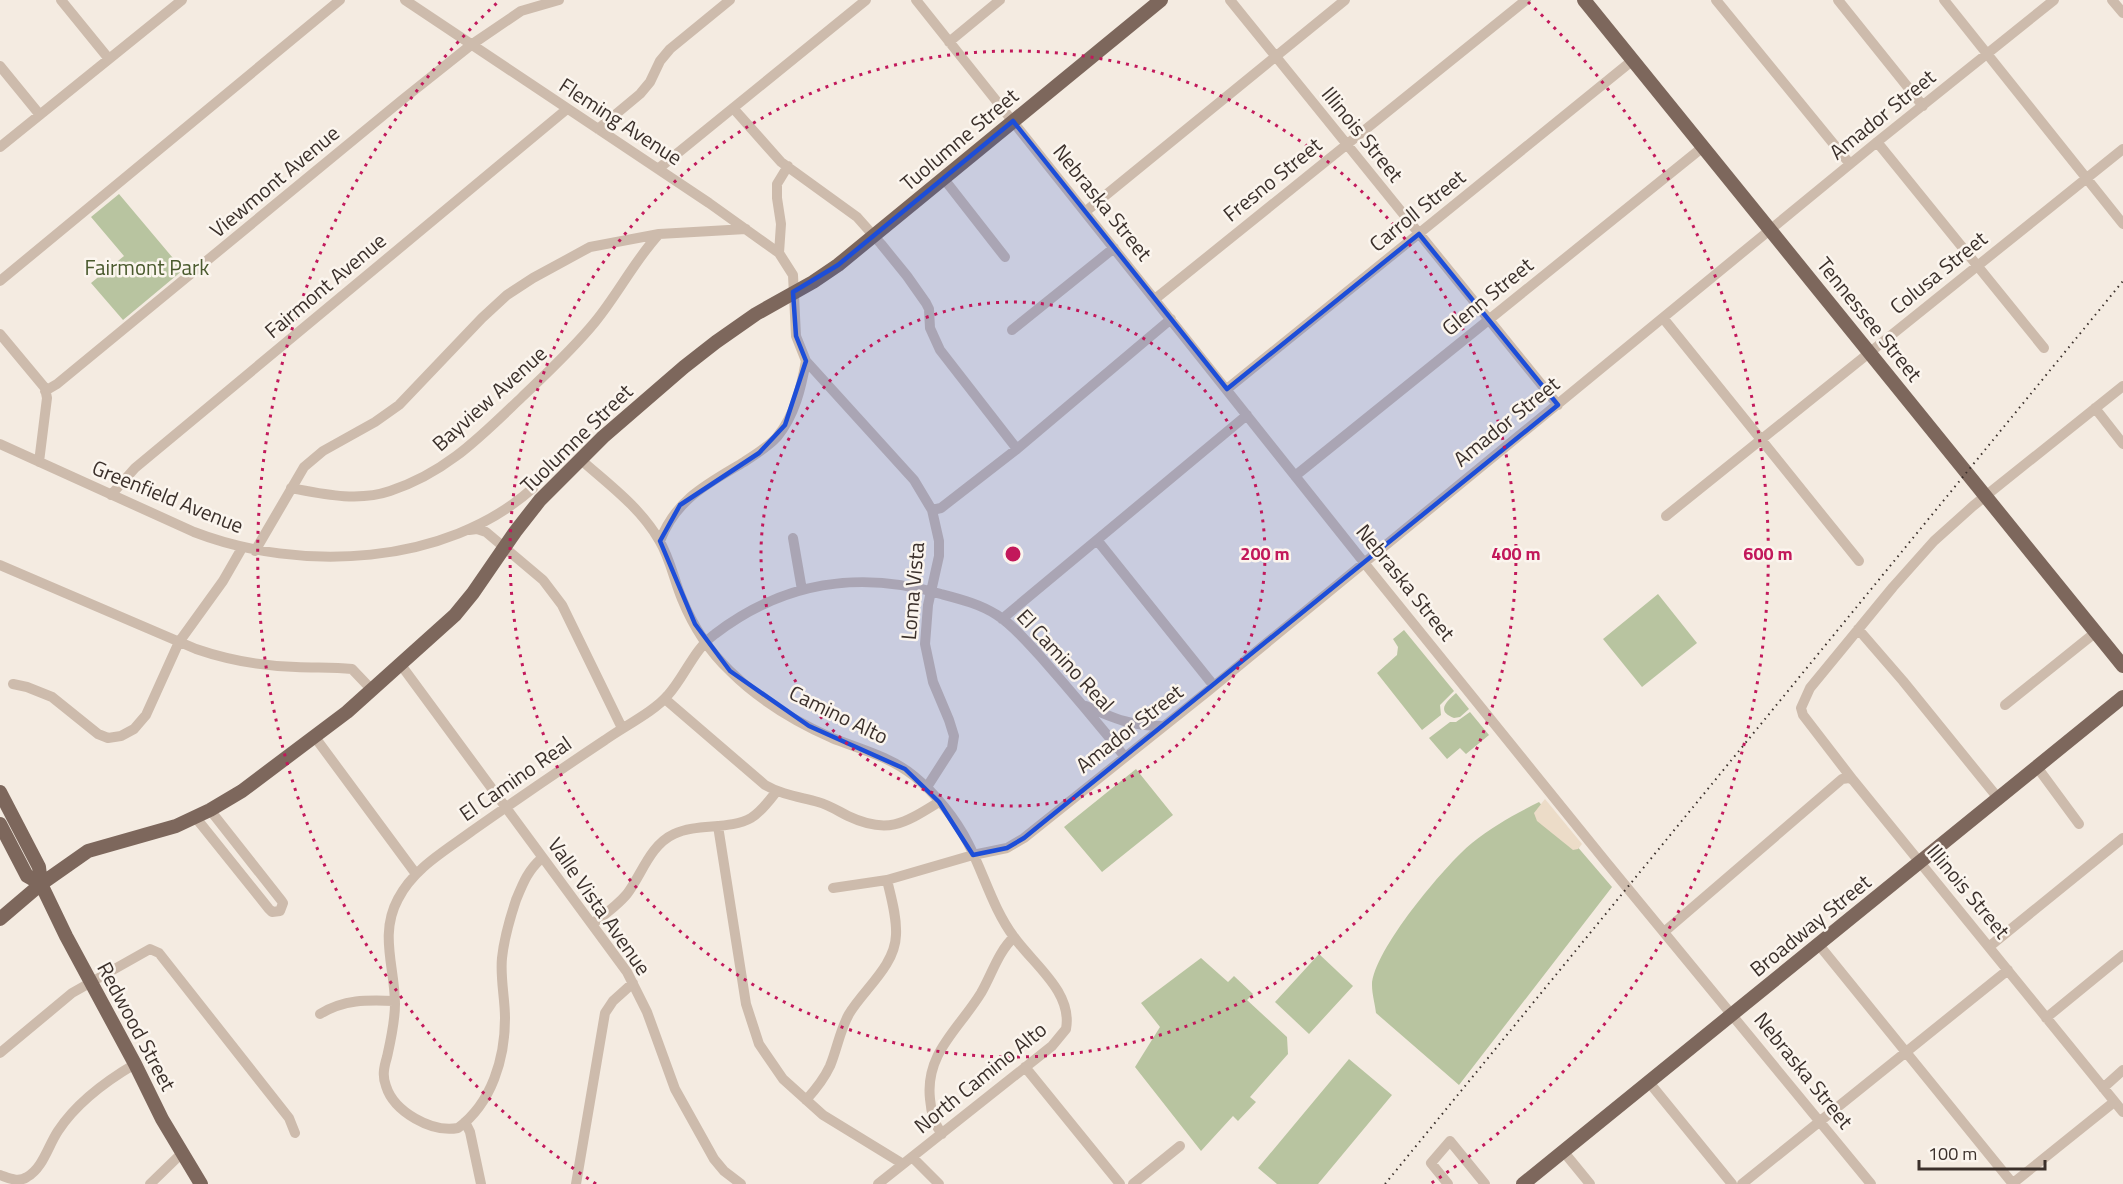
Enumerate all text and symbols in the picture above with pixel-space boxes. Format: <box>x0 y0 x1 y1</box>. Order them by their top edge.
street label: Amador Street <box>1822 61 1943 167</box>
street label: Fleming Avenue <box>553 69 689 173</box>
street label: Illinois Street <box>1314 79 1412 189</box>
street label: Tuolumne Street <box>893 80 1026 198</box>
street label: Viewmont Avenue <box>202 117 346 245</box>
street label: Fresno Street <box>1216 129 1329 229</box>
street label: Nebraska Street <box>1046 137 1161 268</box>
street label: Carroll Street <box>1362 161 1473 259</box>
street label: Colusa Street <box>1882 222 1994 321</box>
street label: Fairmont Avenue <box>257 224 393 346</box>
street label: Glenn Street <box>1434 249 1540 343</box>
street label: Tennessee Street <box>1810 250 1931 389</box>
park label: Fairmont Park <box>85 251 209 283</box>
street label: Bayview Avenue <box>424 338 554 458</box>
street label: Amador Street <box>1446 368 1567 474</box>
street label: Tuolumne Street <box>512 375 640 500</box>
street label: Greenfield Avenue <box>87 451 249 541</box>
street label: Nebraska Street <box>1349 517 1464 648</box>
street label: Loma Vista <box>892 540 932 641</box>
text: 200 m <box>1240 540 1290 567</box>
text: 400 m <box>1491 540 1541 567</box>
text: 600 m <box>1743 540 1793 567</box>
centre of rings <box>1003 544 1023 564</box>
street label: El Camino Real <box>1010 601 1122 719</box>
street label: Amador Street <box>1068 675 1190 780</box>
street label: Camino Alto <box>784 676 894 752</box>
street label: El Camino Real <box>452 727 578 829</box>
street label: Valle Vista Avenue <box>540 831 660 981</box>
street label: Illinois Street <box>1920 837 2019 946</box>
street label: Broadway Street <box>1742 866 1878 984</box>
street label: Redwood Street <box>89 956 185 1097</box>
street label: Nebraska Street <box>1747 1005 1862 1136</box>
street label: North Camino Alto <box>907 1013 1053 1141</box>
scale bar <box>1919 1133 2045 1171</box>
text: 100 m <box>1928 1140 1977 1167</box>

